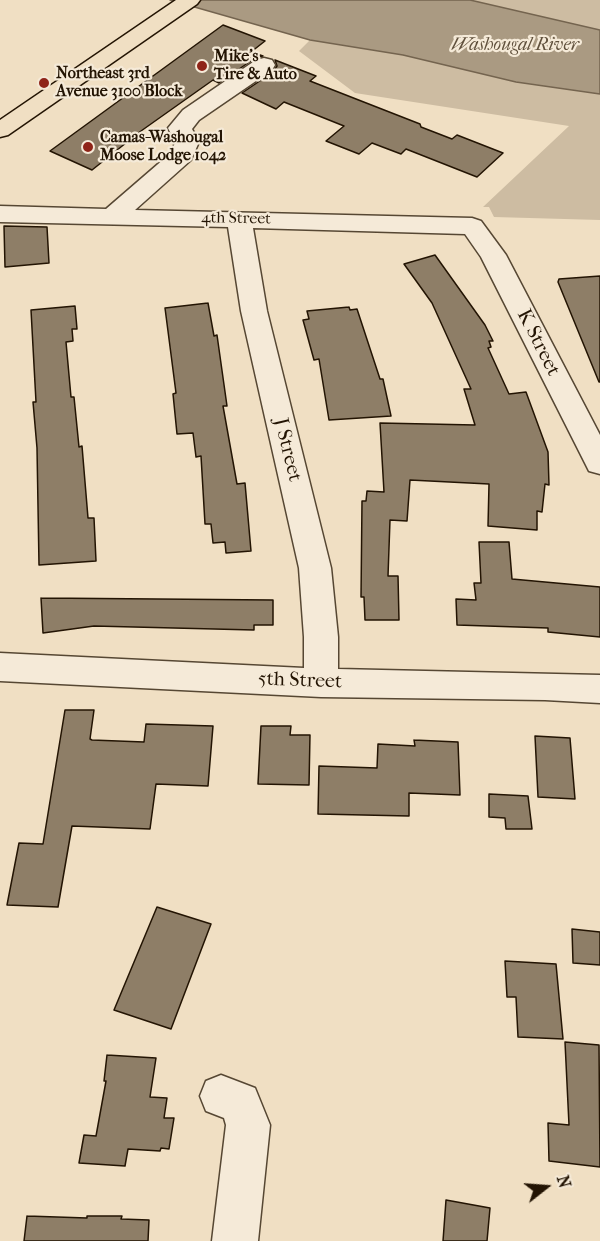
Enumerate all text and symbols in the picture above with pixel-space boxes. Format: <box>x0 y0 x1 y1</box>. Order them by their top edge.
water label: Washougal River <box>451 35 579 57</box>
place label: Mike's Tire & Auto <box>214 47 297 85</box>
marker: Mike's Tire & Auto <box>195 59 209 73</box>
place label: Northeast 3rd Avenue 3100 Block <box>56 64 182 102</box>
marker: Northeast 3rd Avenue 3100 Block <box>37 76 51 90</box>
place label: Camas-Washougal Moose Lodge 1042 <box>100 128 226 166</box>
marker: Camas-Washougal Moose Lodge 1042 <box>81 140 95 154</box>
street label: 4th Street <box>201 209 271 229</box>
street label: K Street <box>511 306 565 380</box>
street label: J Street <box>268 416 306 484</box>
street label: 5th Street <box>258 668 342 694</box>
north arrow <box>516 1157 576 1217</box>
text: N <box>553 1173 575 1190</box>

